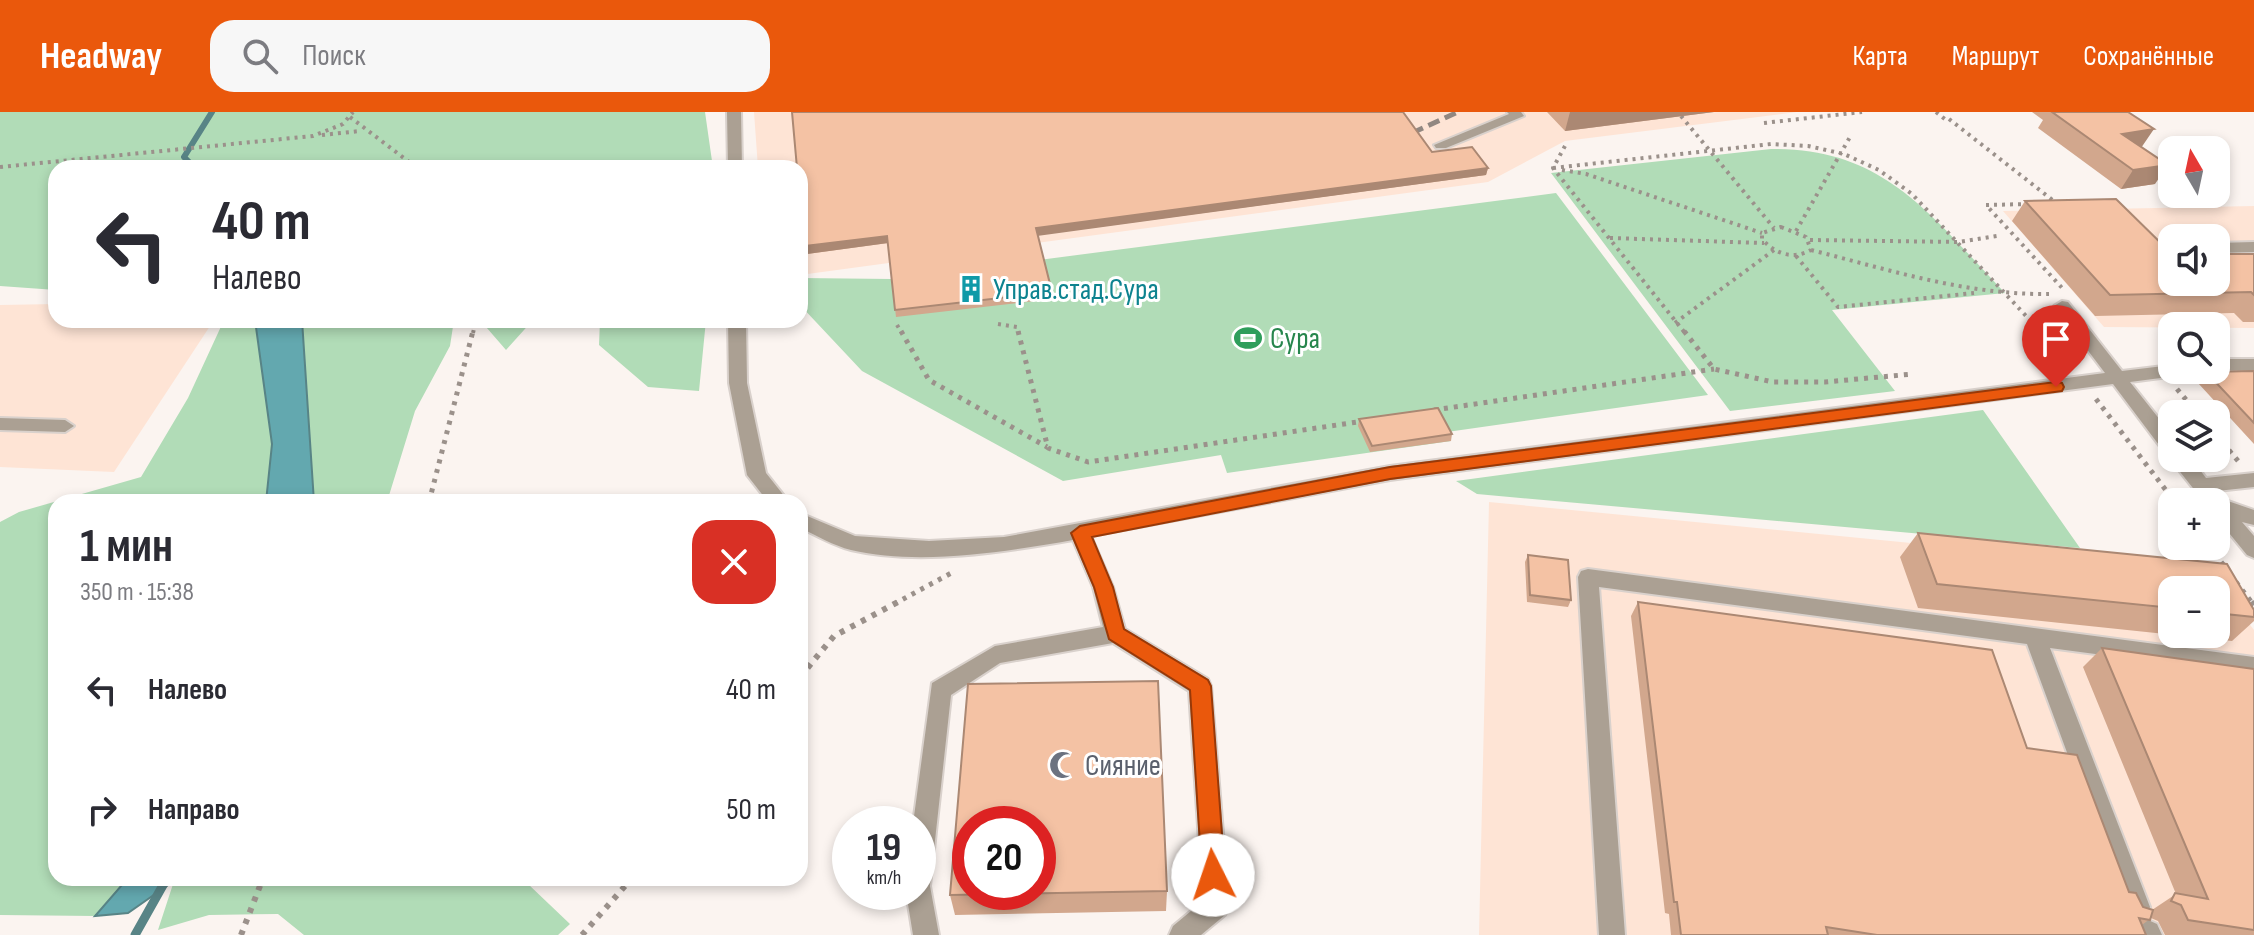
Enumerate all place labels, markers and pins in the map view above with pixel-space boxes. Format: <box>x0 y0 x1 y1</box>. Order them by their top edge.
place label: Управ.стад.Сура <box>993 272 1159 308</box>
building icon: Управ.стад.Сура <box>956 274 986 304</box>
pin <box>2022 305 2090 387</box>
place label: Сура <box>1270 321 1320 357</box>
sports icon: Сура <box>1233 323 1263 353</box>
place label: Сияние <box>1085 748 1161 784</box>
mosque icon: Сияние <box>1048 750 1078 780</box>

